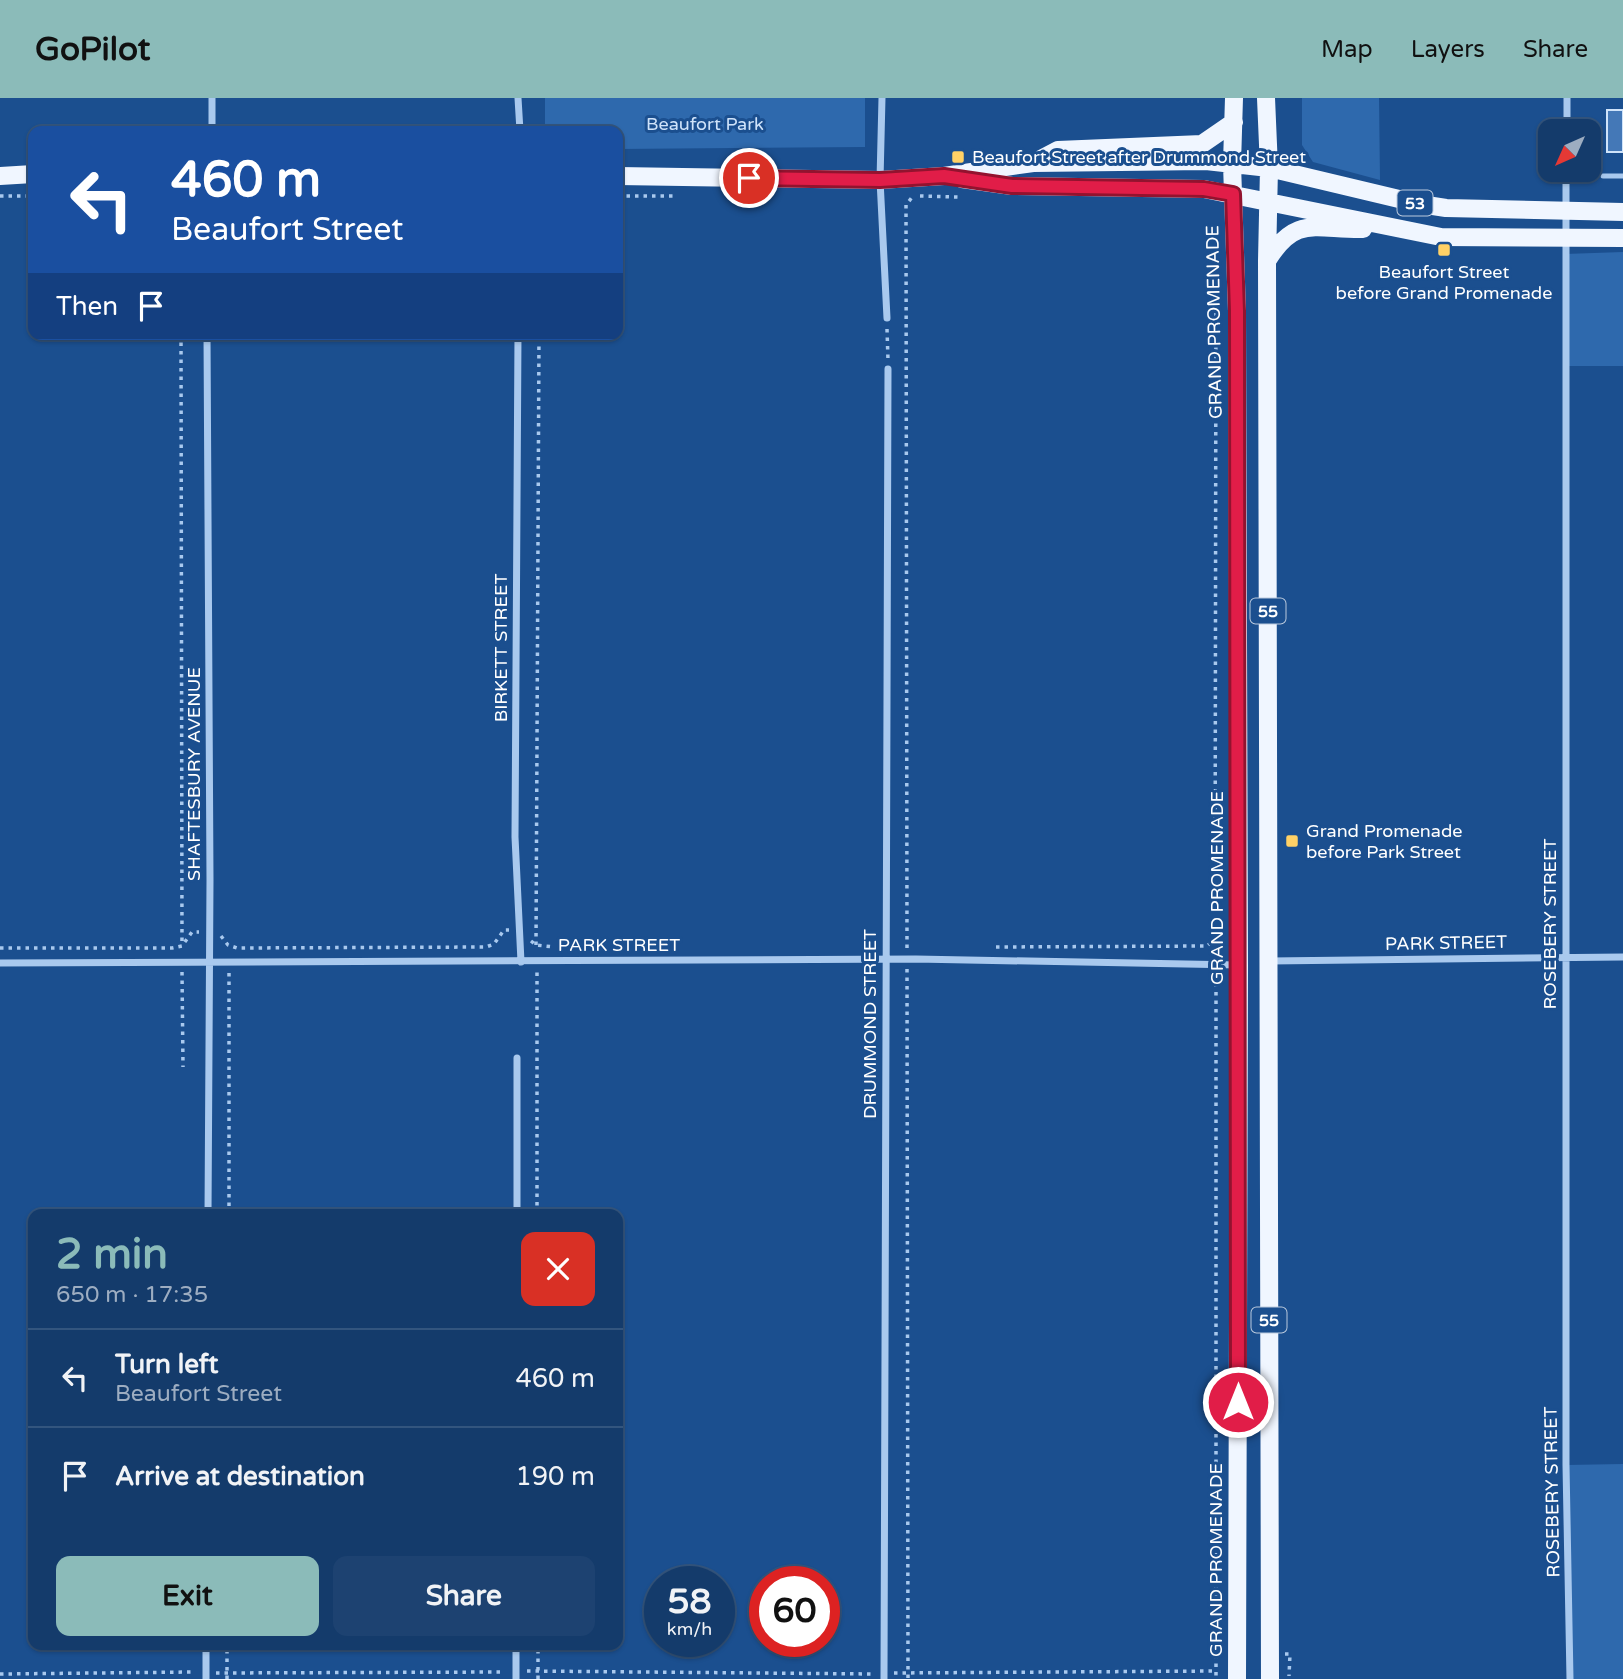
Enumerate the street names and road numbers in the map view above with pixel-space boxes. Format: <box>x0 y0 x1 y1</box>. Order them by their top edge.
road number: 53 <box>1398 190 1432 216</box>
street label: GRAND PROMENADE <box>1201 225 1227 419</box>
street label: BIRKETT STREET <box>490 574 512 722</box>
road number: 55 <box>1250 598 1286 624</box>
street label: SHAFTESBURY AVENUE <box>183 667 205 881</box>
street label: GRAND PROMENADE <box>1206 791 1228 985</box>
street label: ROSEBERY STREET <box>1539 838 1561 1010</box>
street label: DRUMMOND STREET <box>859 929 881 1119</box>
street label: PARK STREET <box>1385 931 1507 955</box>
street label: PARK STREET <box>558 934 680 956</box>
road number: 55 <box>1252 1308 1286 1332</box>
street label: ROSEBERY STREET <box>1540 1406 1564 1578</box>
street label: GRAND PROMENADE <box>1205 1463 1227 1657</box>

